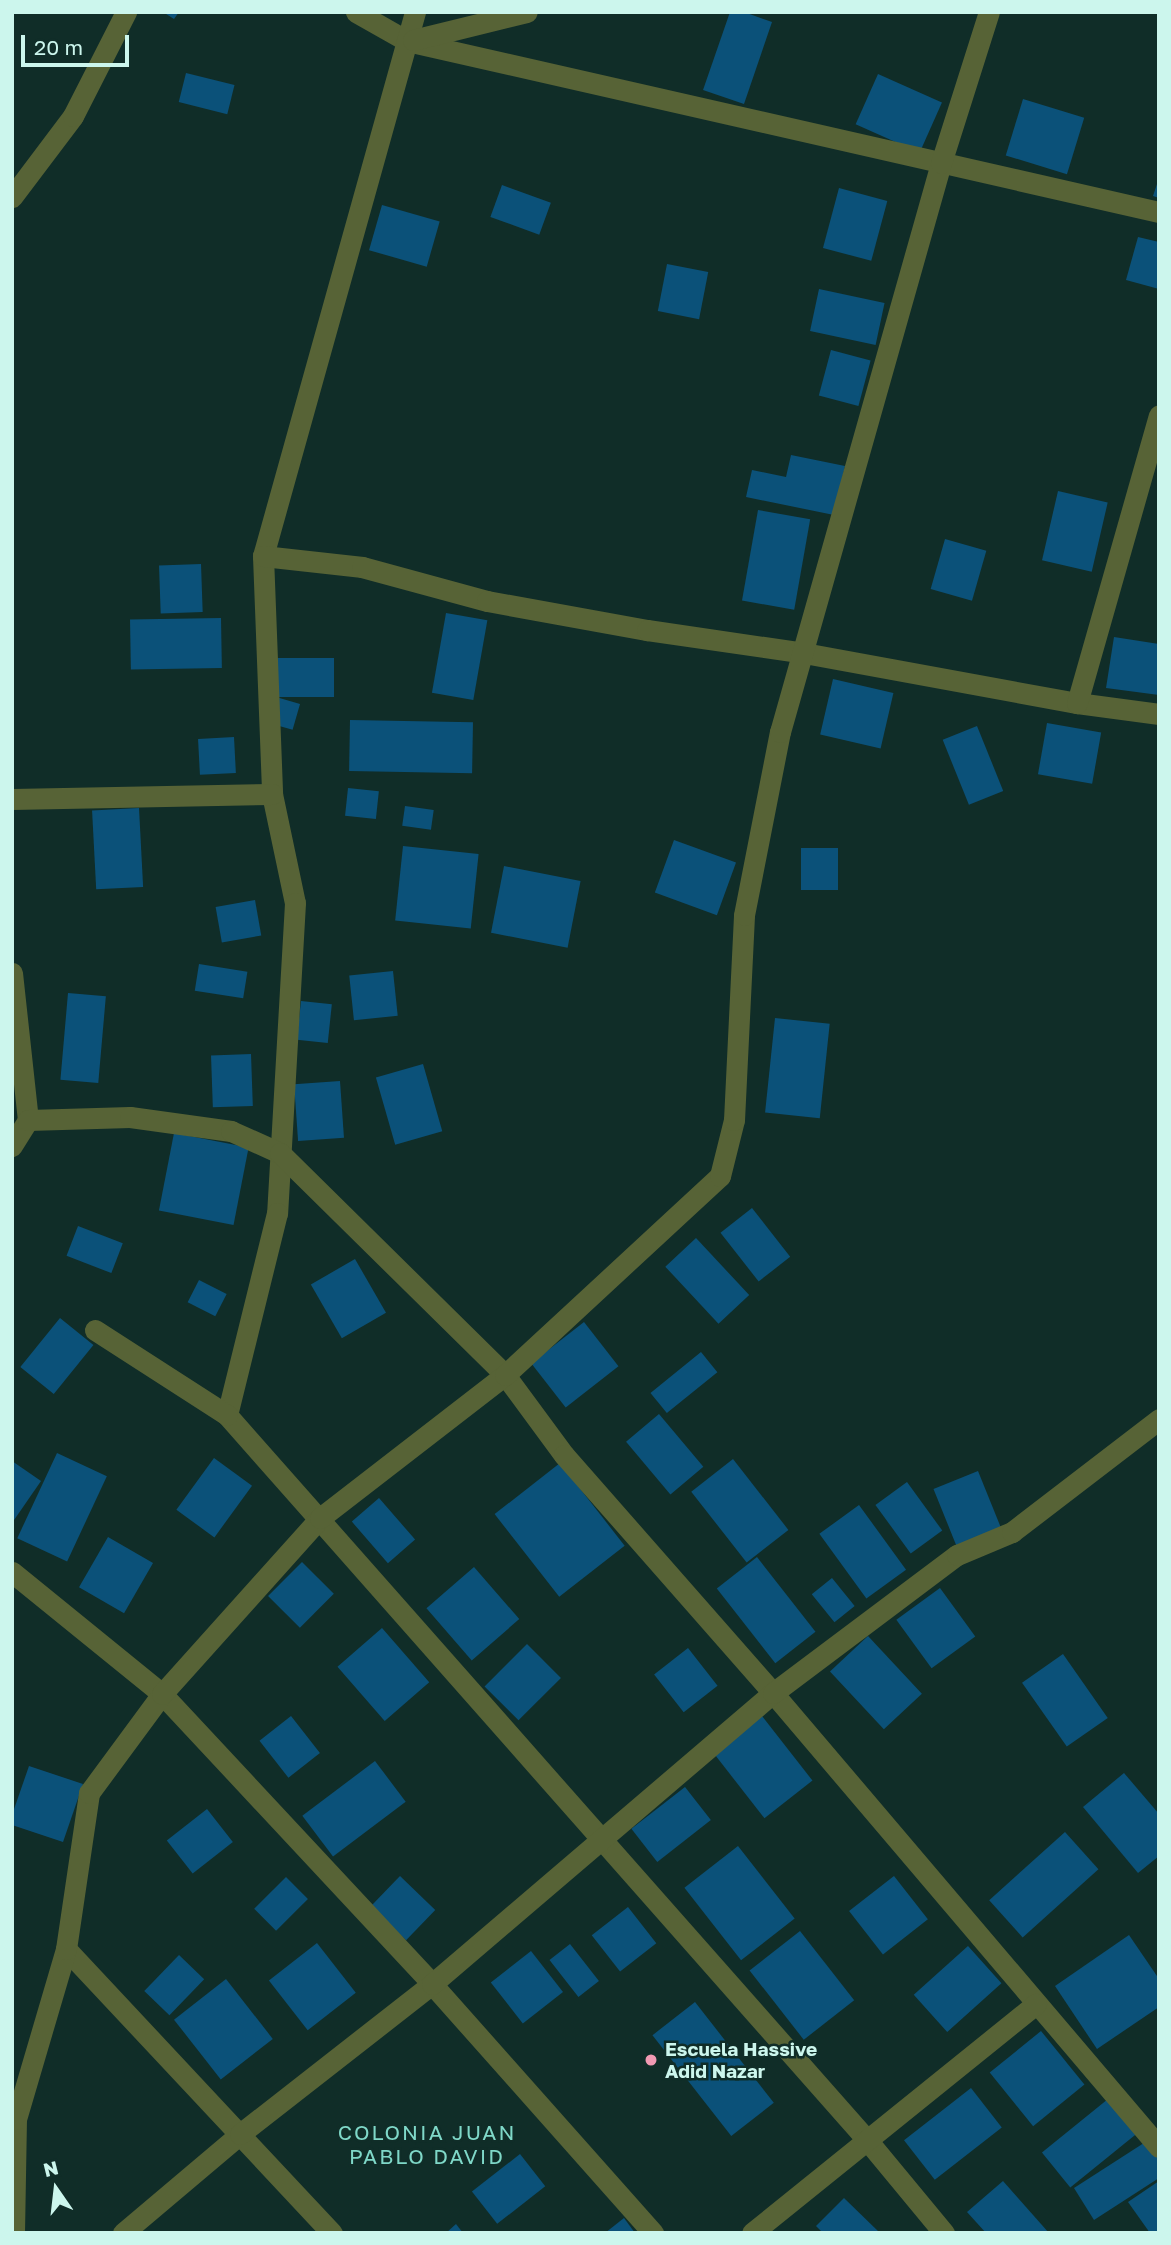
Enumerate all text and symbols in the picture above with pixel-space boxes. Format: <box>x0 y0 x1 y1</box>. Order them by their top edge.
scale bar <box>24 21 133 65</box>
text: 20 m <box>34 34 83 60</box>
place label: Escuela Hassive Adid Nazar <box>665 2038 817 2082</box>
marker: Escuela Hassive Adid Nazar <box>643 2052 659 2068</box>
district label: COLONIA JUAN PABLO DAVID <box>339 2119 515 2169</box>
north arrow <box>21 2154 91 2224</box>
text: N <box>41 2155 61 2181</box>

